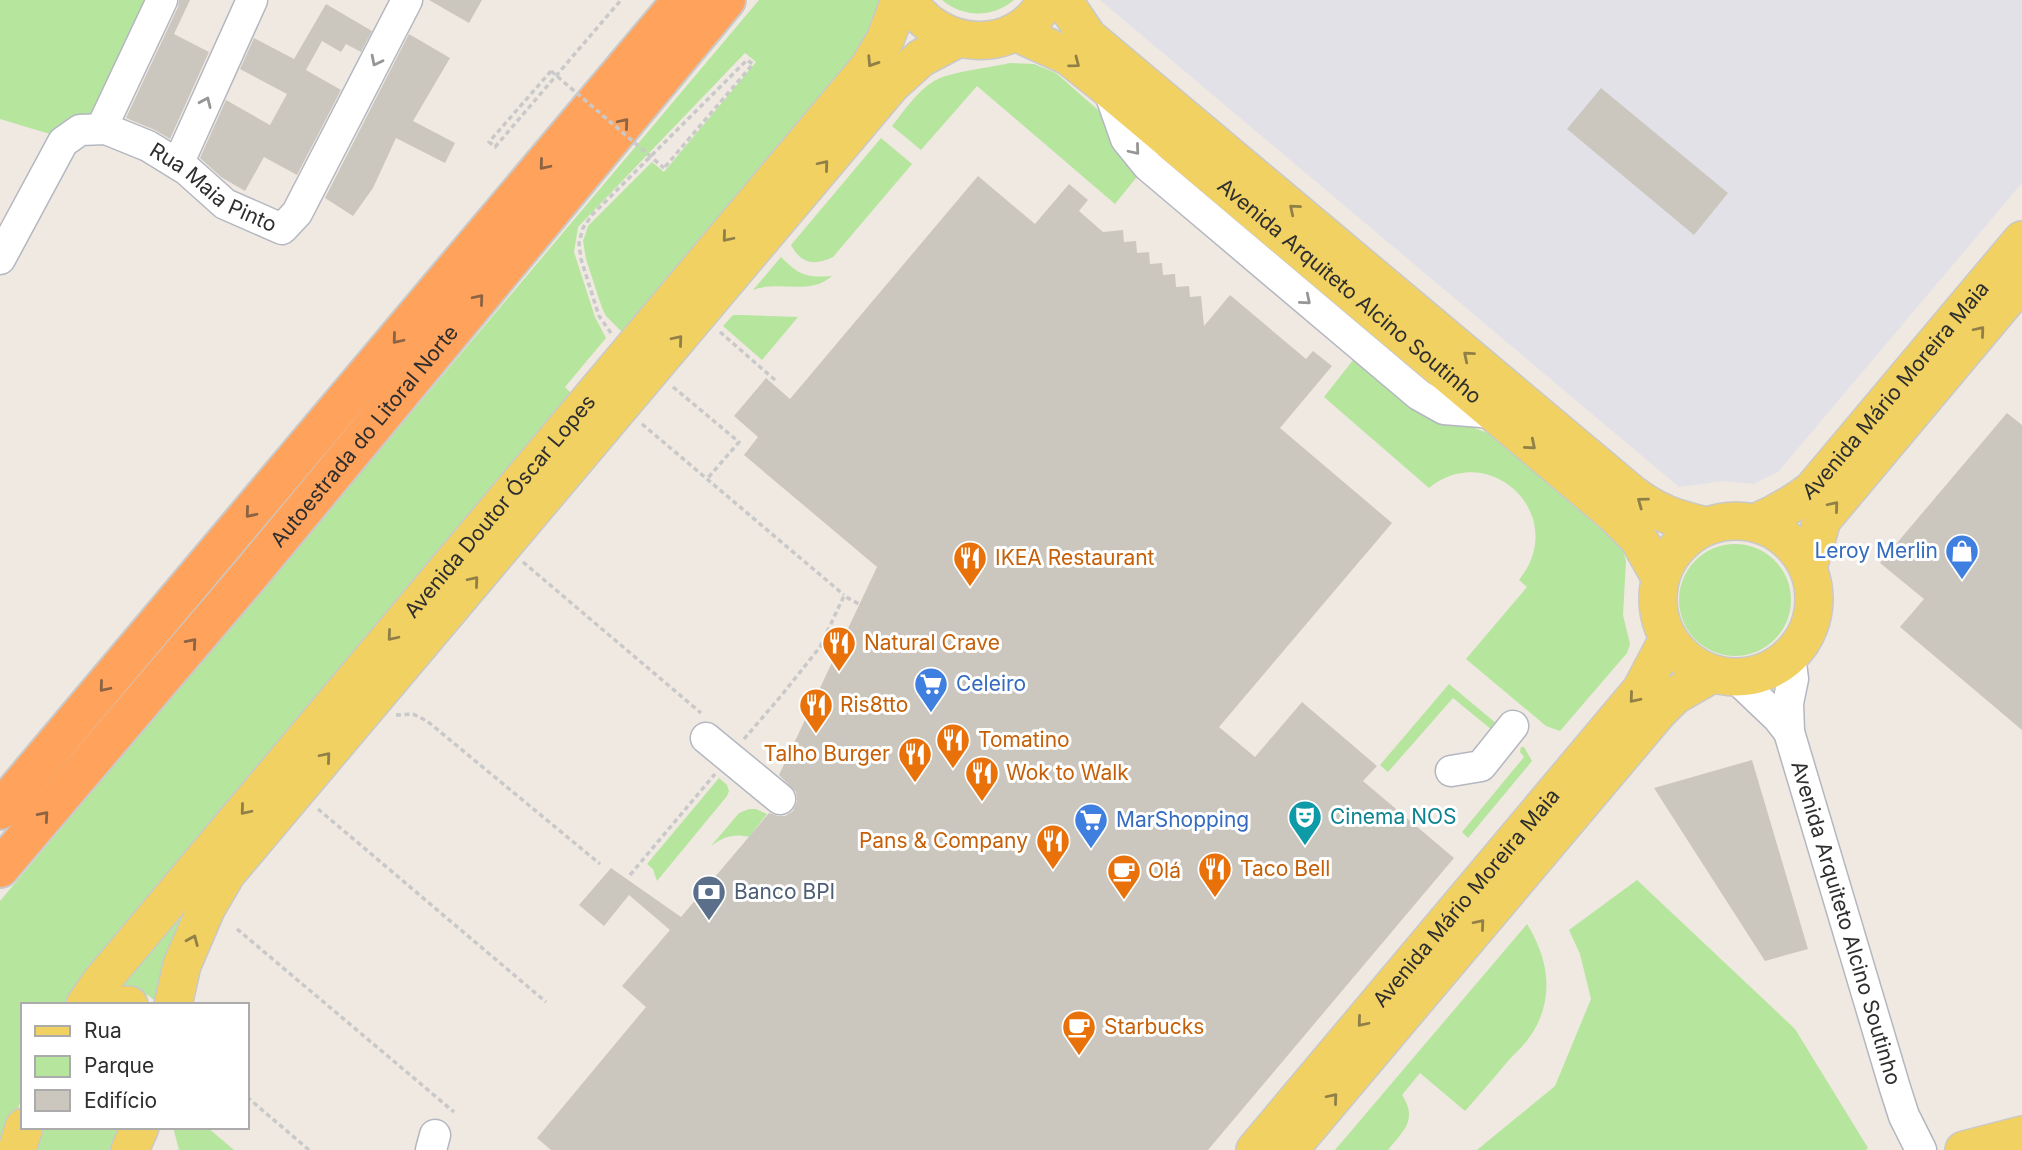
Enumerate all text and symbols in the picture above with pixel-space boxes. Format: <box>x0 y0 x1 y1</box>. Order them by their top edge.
one-way arrow <box>370 54 384 66</box>
one-way arrow <box>867 54 880 67</box>
one-way arrow <box>1068 54 1080 67</box>
one-way arrow <box>198 96 212 109</box>
one-way arrow <box>616 119 628 132</box>
street label: Rua Maia Pinto <box>145 137 281 237</box>
one-way arrow <box>1127 141 1139 154</box>
one-way arrow <box>539 158 552 170</box>
one-way arrow <box>816 161 828 174</box>
street label: Avenida Arquiteto Alcino Soutinho <box>1213 173 1487 409</box>
one-way arrow <box>1289 205 1301 218</box>
one-way arrow <box>723 230 736 242</box>
street label: Avenida Mário Moreira Maia <box>1797 276 1994 505</box>
one-way arrow <box>1298 291 1310 304</box>
one-way arrow <box>471 294 483 307</box>
street label: Autoestrada do Litoral Norte <box>265 320 463 552</box>
one-way arrow <box>1972 327 1984 340</box>
one-way arrow <box>393 331 405 344</box>
one-way arrow <box>670 335 682 348</box>
one-way arrow <box>1463 352 1476 364</box>
street label: Avenida Doutor Óscar Lopes <box>399 389 601 623</box>
one-way arrow <box>1524 436 1536 449</box>
one-way arrow <box>1638 498 1650 510</box>
one-way arrow <box>1826 501 1838 514</box>
one-way arrow <box>246 506 259 518</box>
shop icon: Leroy Merlin <box>1943 532 1981 581</box>
place label: Leroy Merlin <box>1814 538 1938 563</box>
restaurant icon: IKEA Restaurant <box>951 539 989 588</box>
place label: IKEA Restaurant <box>995 545 1155 570</box>
one-way arrow <box>466 577 478 590</box>
restaurant icon: Natural Crave <box>820 624 858 673</box>
one-way arrow <box>388 628 400 641</box>
place label: Natural Crave <box>864 630 1000 655</box>
one-way arrow <box>184 638 196 651</box>
supermarket icon: Celeiro <box>912 665 950 714</box>
place label: Celeiro <box>956 671 1026 696</box>
one-way arrow <box>100 679 112 692</box>
restaurant icon: Ris8tto <box>797 686 835 735</box>
one-way arrow <box>1630 689 1642 702</box>
place label: Ris8tto <box>840 692 908 717</box>
restaurant icon: Tomatino <box>934 721 972 770</box>
place label: Tomatino <box>978 727 1070 752</box>
restaurant icon: Talho Burger <box>896 735 934 784</box>
place label: Talho Burger <box>763 741 890 766</box>
one-way arrow <box>318 752 330 765</box>
restaurant icon: Wok to Walk <box>963 754 1001 803</box>
street label: Avenida Arquiteto Alcino Soutinho <box>1786 758 1906 1088</box>
place label: Wok to Walk <box>1006 760 1129 785</box>
street label: Avenida Mário Moreira Maia <box>1367 783 1565 1012</box>
theatre icon: Cinema NOS <box>1286 798 1324 847</box>
supermarket icon: MarShopping <box>1072 801 1110 850</box>
one-way arrow <box>241 802 253 815</box>
place label: Cinema NOS <box>1330 804 1457 829</box>
place label: MarShopping <box>1116 807 1249 832</box>
one-way arrow <box>36 811 48 824</box>
restaurant icon: Pans & Company <box>1034 822 1072 871</box>
place label: Pans & Company <box>859 828 1028 853</box>
restaurant icon: Taco Bell <box>1196 850 1234 899</box>
cafe icon: Olá <box>1105 852 1143 901</box>
place label: Taco Bell <box>1240 856 1330 881</box>
place label: Olá <box>1148 858 1181 883</box>
bank icon: Banco BPI <box>690 873 728 922</box>
place label: Banco BPI <box>734 879 835 904</box>
one-way arrow <box>1472 920 1484 933</box>
one-way arrow <box>185 934 199 947</box>
legend <box>21 1003 248 1129</box>
cafe icon: Starbucks <box>1060 1008 1098 1057</box>
place label: Starbucks <box>1104 1014 1204 1039</box>
one-way arrow <box>1358 1014 1370 1027</box>
text: Rua <box>84 1018 122 1043</box>
text: Parque <box>84 1053 154 1078</box>
text: Edifício <box>84 1088 157 1113</box>
one-way arrow <box>1325 1093 1337 1106</box>

